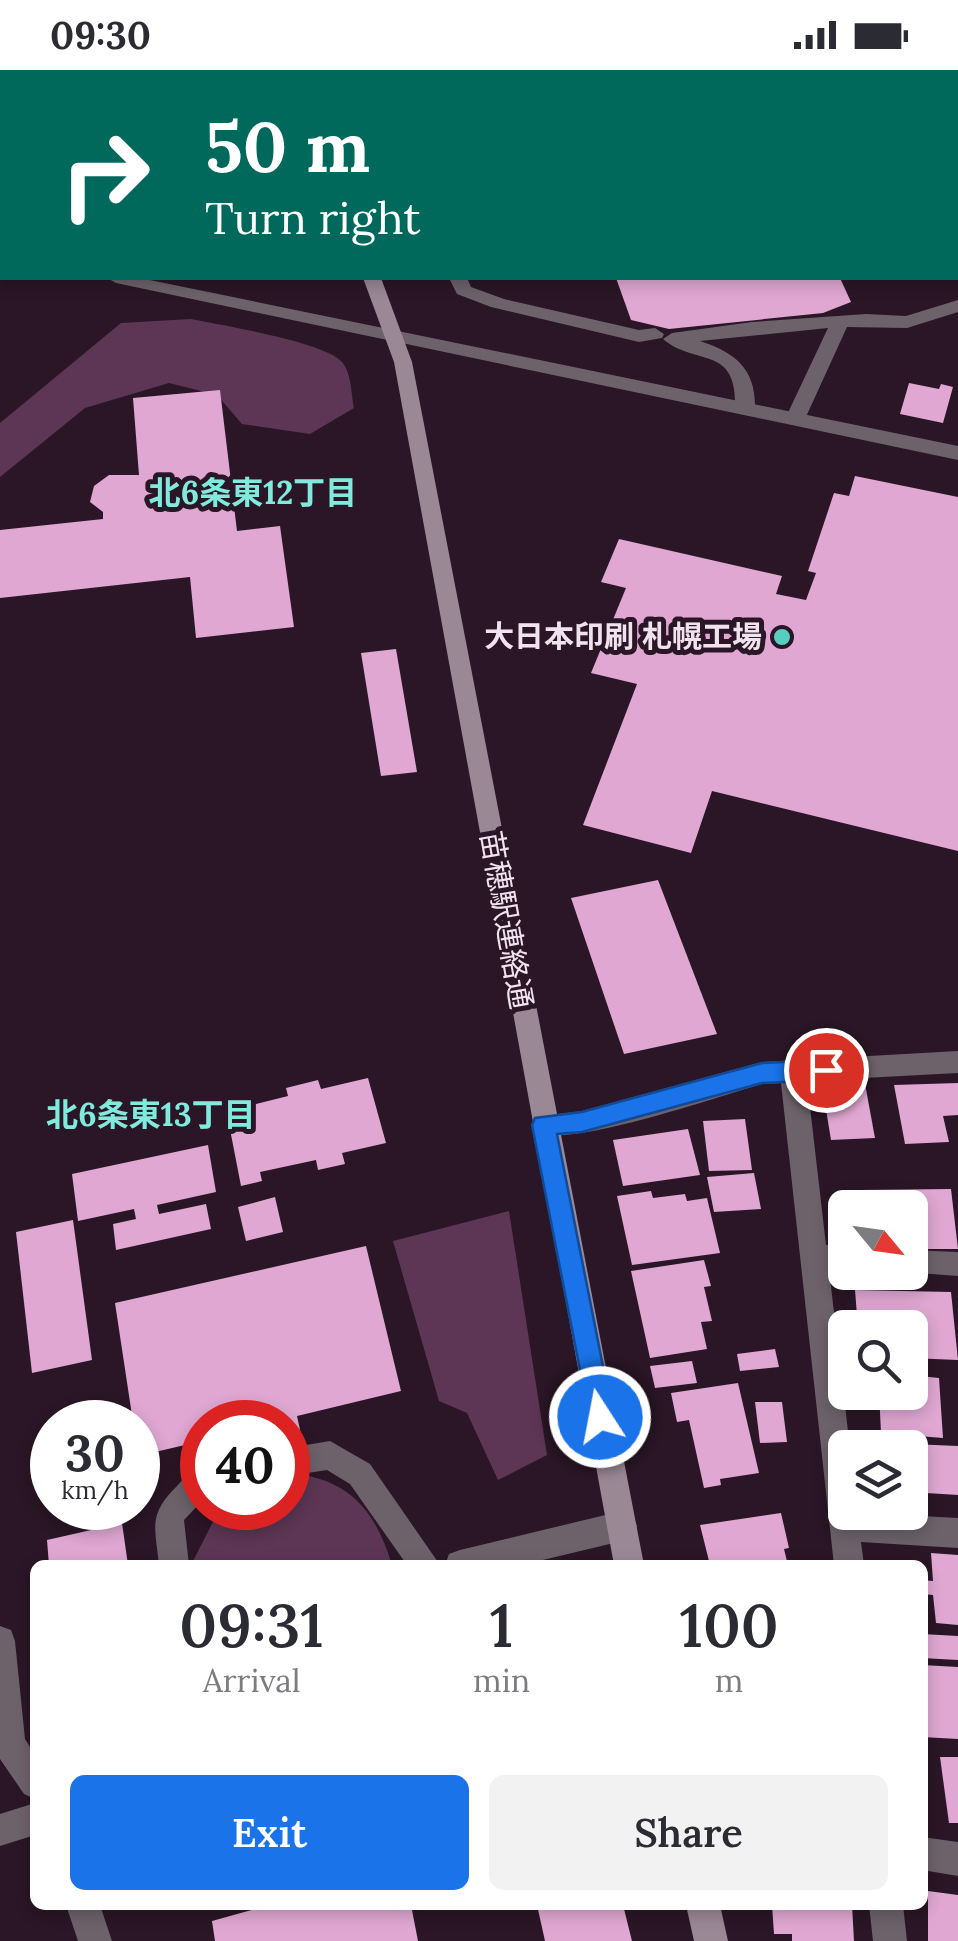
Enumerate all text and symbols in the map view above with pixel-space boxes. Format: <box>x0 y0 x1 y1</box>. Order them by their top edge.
text: 09:30 <box>50 11 151 59</box>
text: 50 m <box>205 102 370 191</box>
icon: right <box>40 110 170 240</box>
text: Turn right <box>205 189 421 246</box>
district label: 北6条東12丁目 <box>149 472 357 513</box>
place label: 大日本印刷 札幌工場 <box>484 617 762 655</box>
marker: 大日本印刷 札幌工場 <box>771 626 793 648</box>
street label: 苗穂駅連絡通 <box>473 828 541 1012</box>
pin <box>784 1028 869 1113</box>
icon: arrive <box>799 1043 854 1098</box>
district label: 北6条東13丁目 <box>46 1094 256 1135</box>
north arrow <box>828 1190 928 1290</box>
map controls <box>828 1190 928 1530</box>
button: search <box>828 1310 928 1410</box>
position arrow <box>548 1365 652 1469</box>
speed limit sign: 40 <box>180 1400 310 1530</box>
text: 30 <box>65 1421 125 1485</box>
button: layers <box>828 1430 928 1530</box>
text: km/h <box>61 1474 129 1506</box>
text: 09:31 <box>179 1587 324 1663</box>
text: 1 <box>490 1587 513 1663</box>
text: 100 <box>679 1587 779 1663</box>
text: Arrival <box>203 1660 300 1701</box>
text: min <box>473 1660 530 1701</box>
text: m <box>715 1660 743 1701</box>
button: Exit <box>70 1775 469 1890</box>
button: Share <box>489 1775 888 1890</box>

